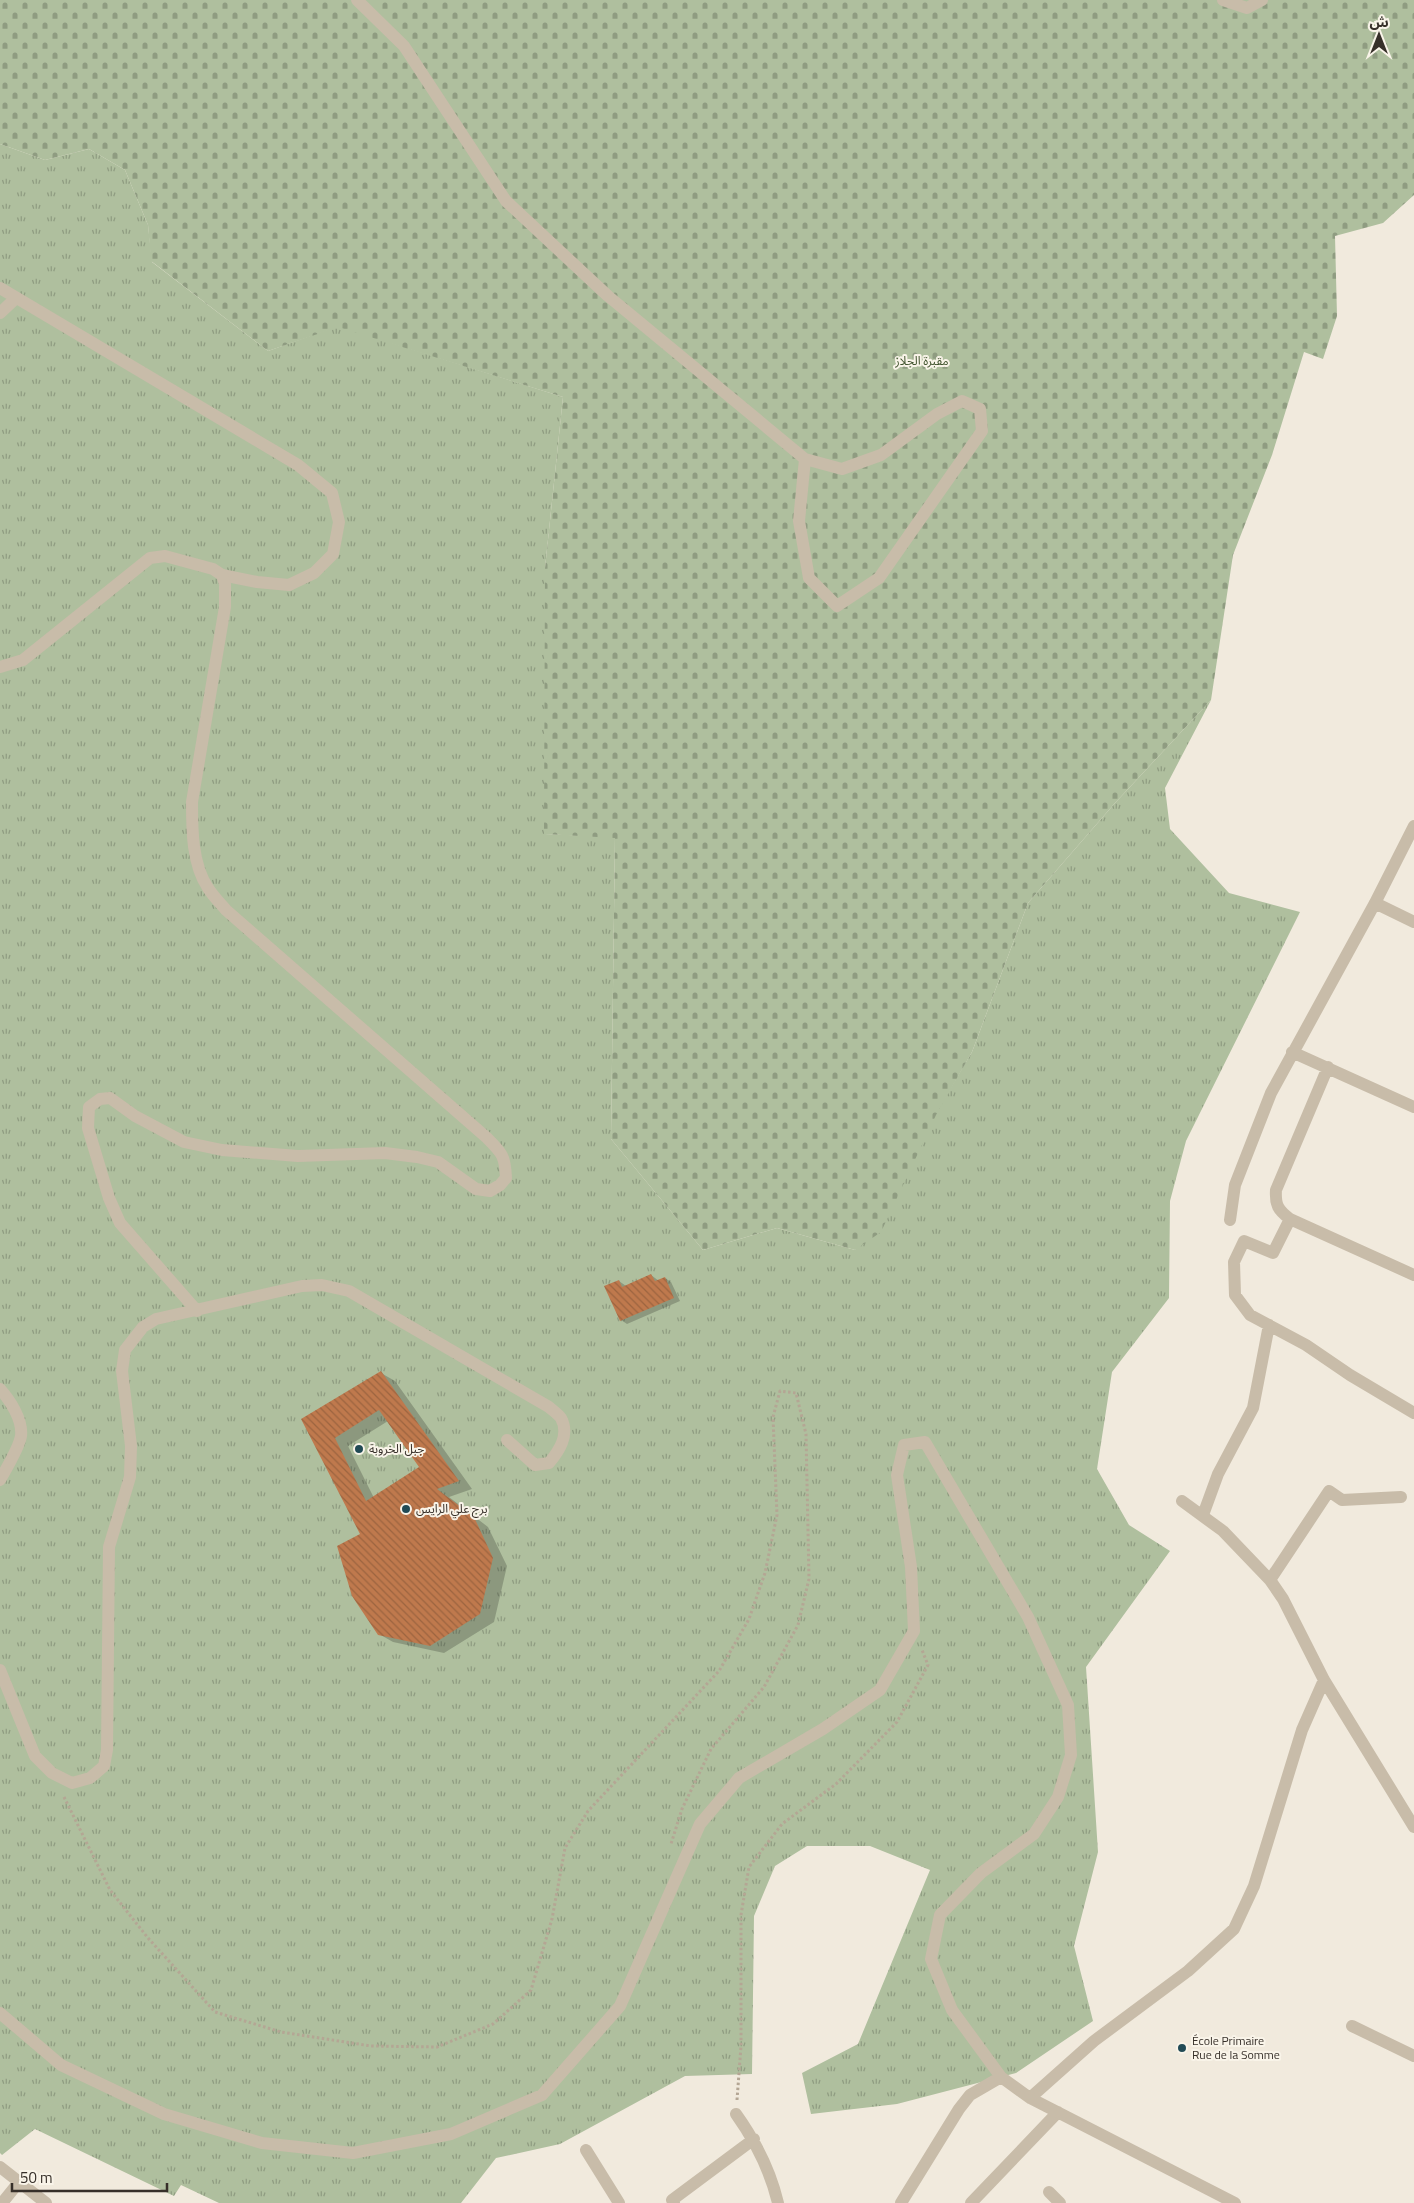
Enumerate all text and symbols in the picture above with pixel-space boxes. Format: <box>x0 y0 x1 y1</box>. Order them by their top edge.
north arrow <box>1354 10 1404 60</box>
text: ش <box>1369 11 1389 32</box>
park label: مقبرة الجلاز <box>894 351 949 370</box>
place label: جبل الخروبة <box>369 1439 424 1458</box>
marker: جبل الخروبة <box>353 1443 365 1455</box>
place label: برج علي الرايس <box>416 1499 488 1519</box>
marker: برج علي الرايس <box>400 1503 412 1515</box>
place label: École Primaire Rue de la Somme <box>1192 2031 1280 2064</box>
marker: École Primaire Rue de la Somme <box>1176 2042 1188 2054</box>
scale bar <box>12 2160 168 2192</box>
text: 50 m <box>20 2166 53 2189</box>

